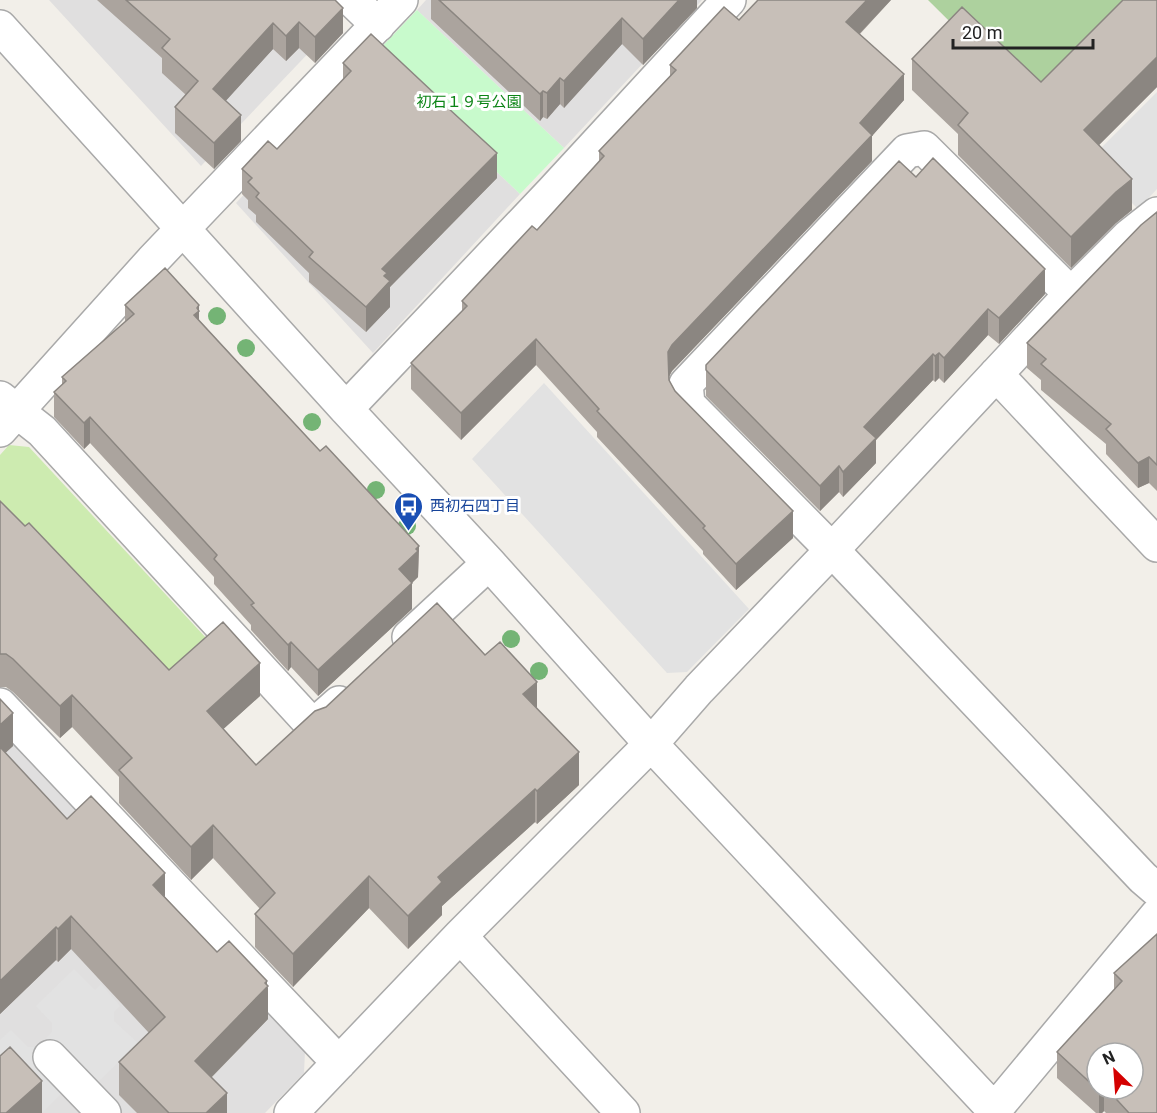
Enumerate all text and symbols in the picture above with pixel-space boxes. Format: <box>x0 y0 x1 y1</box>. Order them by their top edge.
scale bar <box>953 12 1092 50</box>
text: 20 m <box>962 22 1002 43</box>
park label: 初石１９号公園 <box>416 93 522 111</box>
bus stop icon: 西初石四丁目 <box>393 490 425 532</box>
place label: 西初石四丁目 <box>430 497 520 515</box>
north arrow <box>1085 1041 1145 1101</box>
text: N <box>1100 1047 1118 1069</box>

